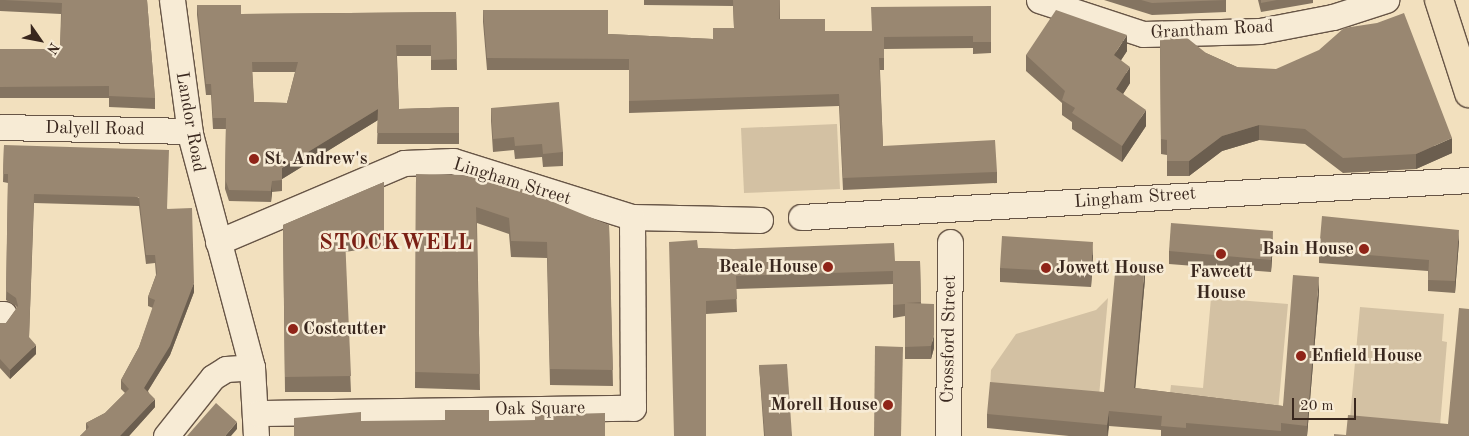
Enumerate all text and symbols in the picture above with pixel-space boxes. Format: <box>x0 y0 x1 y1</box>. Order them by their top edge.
north arrow <box>15 15 65 65</box>
street label: Grantham Road <box>1150 16 1274 44</box>
text: N <box>44 40 61 56</box>
street label: Landor Road <box>171 70 209 174</box>
street label: Dalyell Road <box>45 117 145 141</box>
place label: St. Andrew's <box>264 148 367 170</box>
marker: St. Andrew's <box>248 153 260 165</box>
street label: Lingham Street <box>450 154 574 210</box>
street label: Lingham Street <box>1073 183 1197 213</box>
district label: STOCKWELL <box>318 231 474 257</box>
place label: Bain House <box>1262 238 1354 260</box>
marker: Bain House <box>1358 243 1370 255</box>
marker: Fawcett House <box>1215 248 1227 260</box>
place label: Beale House <box>718 256 818 278</box>
place label: Jowett House <box>1056 257 1164 279</box>
marker: Beale House <box>822 261 834 273</box>
marker: Jowett House <box>1040 262 1052 274</box>
place label: Fawcett House <box>1189 262 1253 304</box>
street label: Crossford Street <box>937 275 961 403</box>
place label: Costcutter <box>303 318 386 340</box>
marker: Costcutter <box>287 323 299 335</box>
place label: Enfield House <box>1311 345 1422 367</box>
marker: Enfield House <box>1295 350 1307 362</box>
scale bar <box>1294 388 1358 420</box>
place label: Morell House <box>770 394 878 416</box>
street label: Oak Square <box>495 397 585 421</box>
marker: Morell House <box>882 399 894 411</box>
text: 20 m <box>1300 399 1334 414</box>

